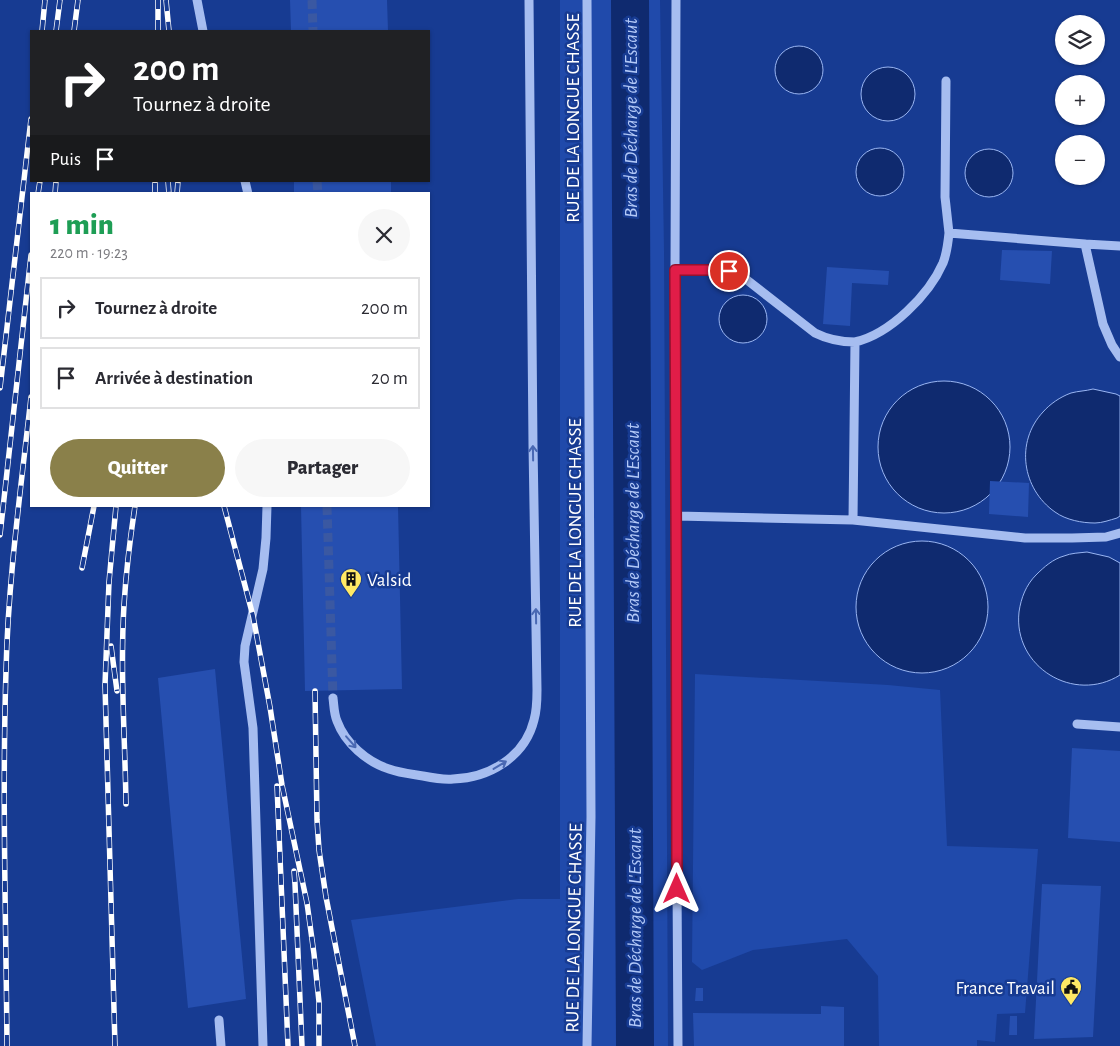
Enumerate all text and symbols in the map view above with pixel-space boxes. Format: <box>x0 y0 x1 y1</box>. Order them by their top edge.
street label: RUE DE LA LONGUE CHASSE <box>564 13 583 223</box>
map controls <box>1055 15 1105 185</box>
button: layers <box>1055 15 1105 65</box>
water label: Bras de Décharge de L'Escaut <box>621 18 641 218</box>
icon: right <box>50 50 115 115</box>
text: 200 m <box>133 52 220 87</box>
button: + <box>1055 75 1105 125</box>
text: Tournez à droite <box>133 93 271 115</box>
button: − <box>1055 135 1105 185</box>
icon: arrive <box>91 145 119 173</box>
text: Puis <box>50 150 81 169</box>
button: close <box>358 209 410 261</box>
text: 1 min <box>50 210 114 240</box>
text: 220 m · 19:23 <box>50 245 128 261</box>
pin <box>708 250 750 292</box>
icon: arrive <box>715 257 743 285</box>
icon: right <box>52 294 80 322</box>
text: Tournez à droite <box>95 299 217 318</box>
text: 200 m <box>361 299 408 318</box>
icon: arrive <box>52 364 80 392</box>
text: Arrivée à destination <box>95 369 253 388</box>
text: 20 m <box>371 369 408 388</box>
street label: RUE DE LA LONGUE CHASSE <box>566 418 585 628</box>
water label: Bras de Décharge de L'Escaut <box>623 423 643 623</box>
button: Quitter <box>50 439 225 497</box>
button: Partager <box>235 439 410 497</box>
one-way arrow <box>528 446 538 462</box>
building icon: Valsid <box>339 567 363 598</box>
place label: Valsid <box>367 571 412 590</box>
one-way arrow <box>531 608 541 624</box>
one-way arrow <box>345 736 356 749</box>
one-way arrow <box>492 760 506 770</box>
street label: RUE DE LA LONGUE CHASSE <box>563 823 586 1033</box>
water label: Bras de Décharge de L'Escaut <box>625 828 645 1028</box>
position arrow <box>650 862 702 914</box>
public building icon: France Travail <box>1059 975 1083 1006</box>
place label: France Travail <box>956 979 1055 998</box>

